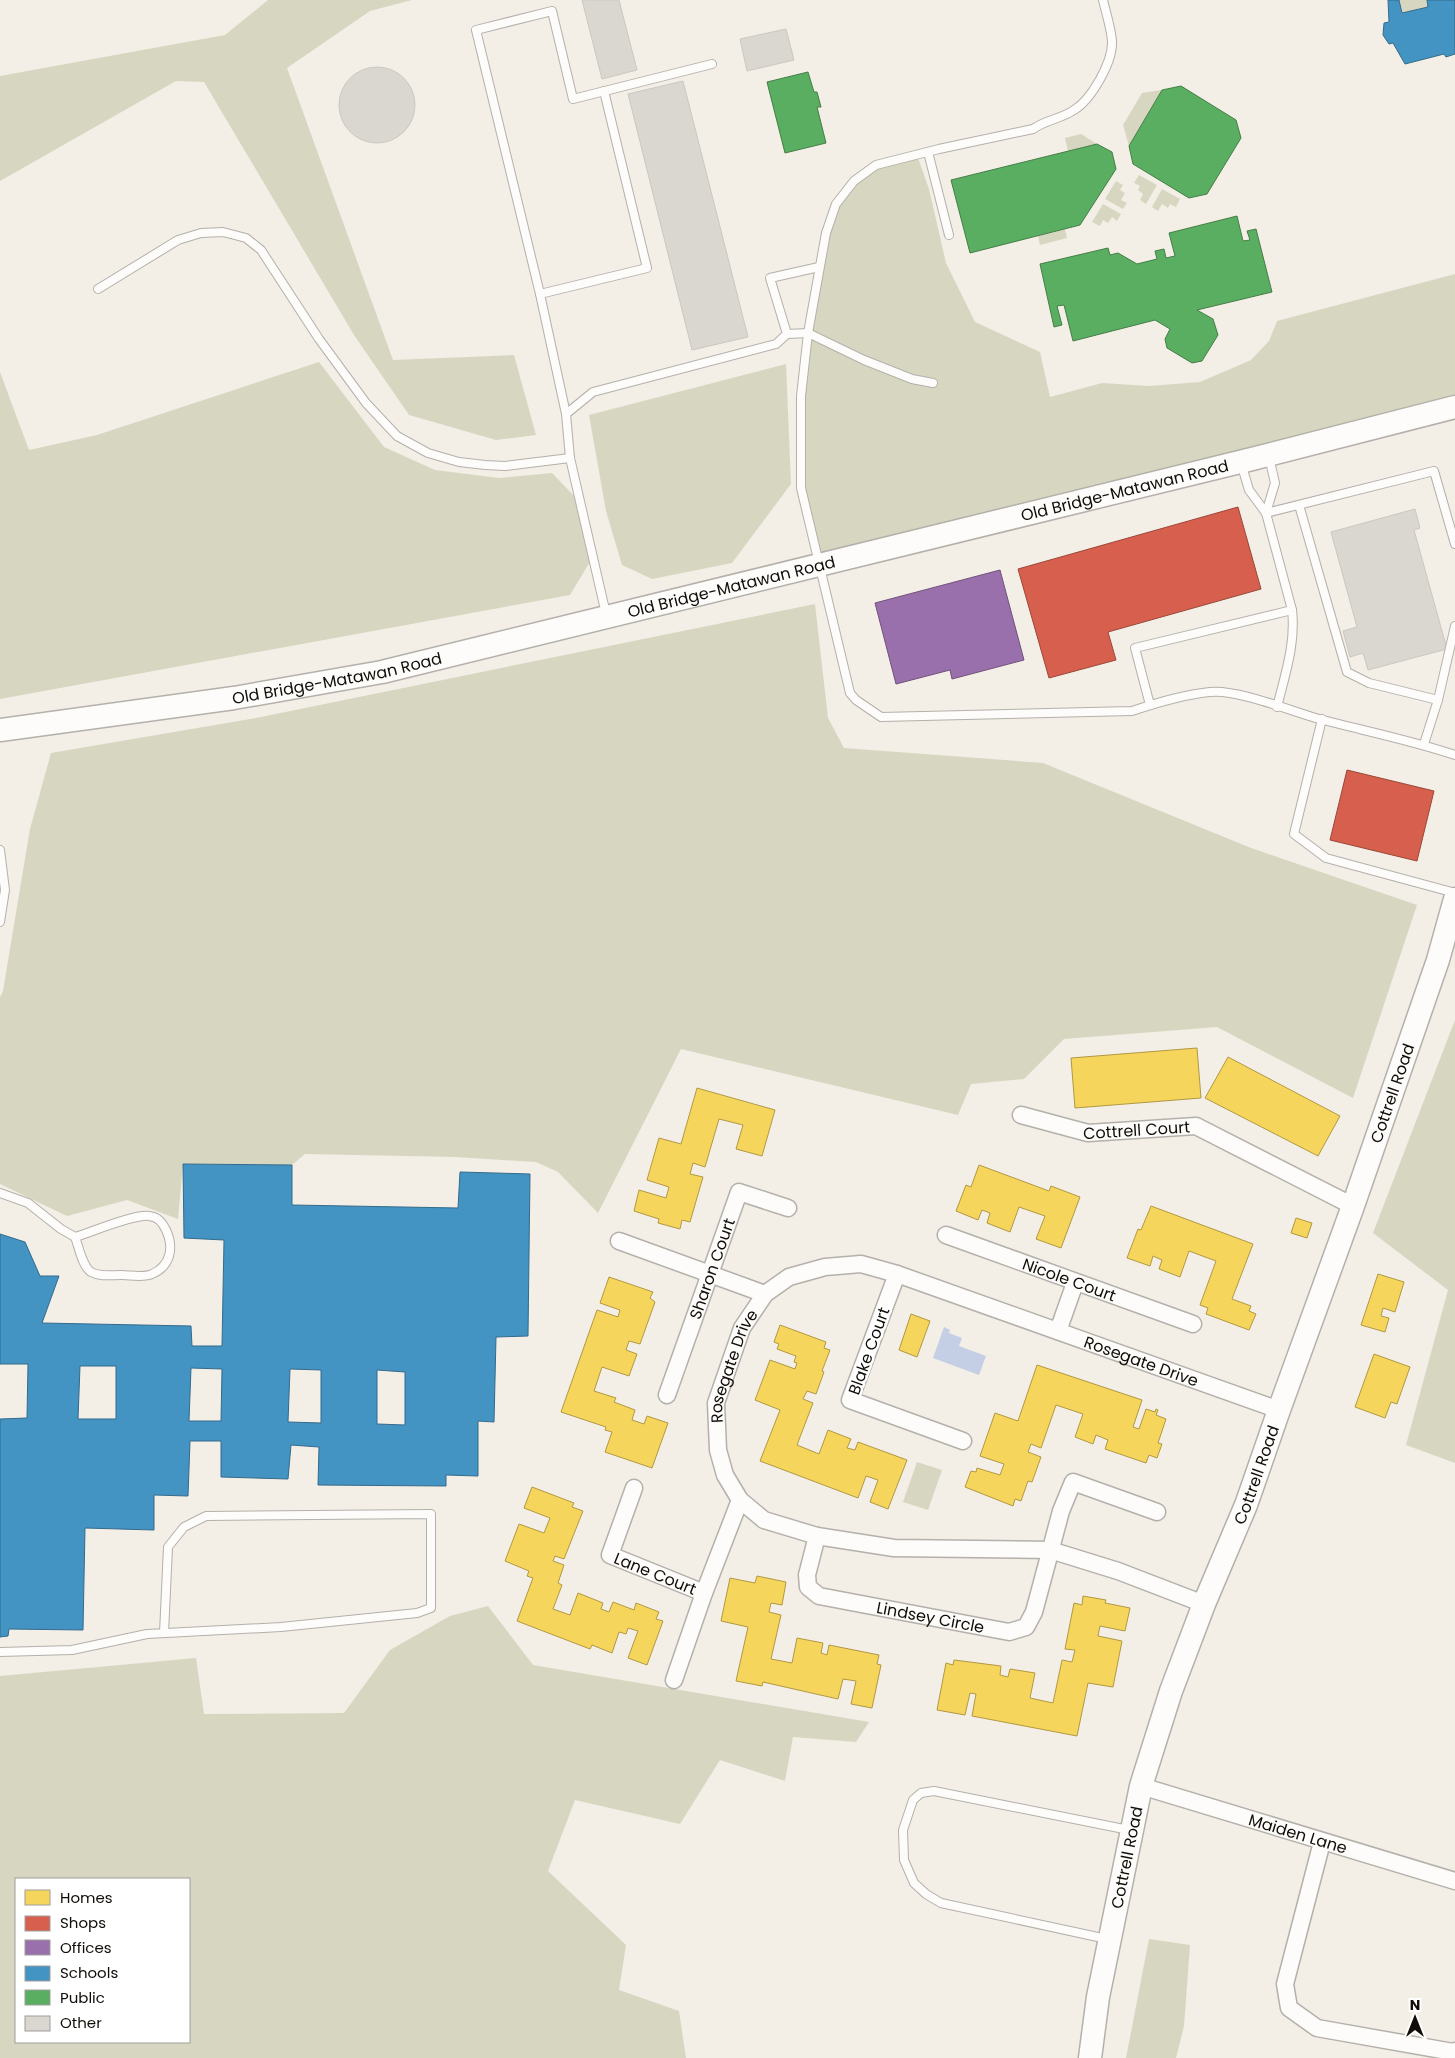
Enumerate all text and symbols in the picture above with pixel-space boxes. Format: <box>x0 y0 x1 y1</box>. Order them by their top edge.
street label: Old Bridge-Matawan Road <box>1018 454 1231 527</box>
street label: Old Bridge-Matawan Road <box>625 550 837 623</box>
street label: Old Bridge-Matawan Road <box>230 646 444 710</box>
street label: Cottrell Road <box>1364 1040 1420 1146</box>
street label: Cottrell Court <box>1082 1115 1191 1145</box>
street label: Sharon Court <box>683 1215 740 1322</box>
street label: Nicole Court <box>1019 1252 1119 1307</box>
street label: Rosegate Drive <box>705 1304 763 1423</box>
street label: Blake Court <box>843 1304 896 1398</box>
street label: Rosegate Drive <box>1081 1330 1202 1392</box>
street label: Cottrell Road <box>1228 1422 1284 1528</box>
street label: Lane Court <box>611 1546 700 1600</box>
street label: Lindsey Circle <box>875 1596 986 1639</box>
street label: Cottrell Road <box>1105 1804 1148 1911</box>
street label: Maiden Lane <box>1246 1808 1350 1859</box>
legend <box>15 1878 190 2043</box>
text: Homes <box>60 1887 113 1908</box>
text: Shops <box>60 1912 106 1933</box>
text: Offices <box>60 1937 112 1958</box>
text: Schools <box>60 1962 118 1983</box>
text: Public <box>60 1987 105 2008</box>
north arrow <box>1390 1993 1440 2043</box>
text: N <box>1410 1995 1420 2015</box>
text: Other <box>60 2012 102 2033</box>

